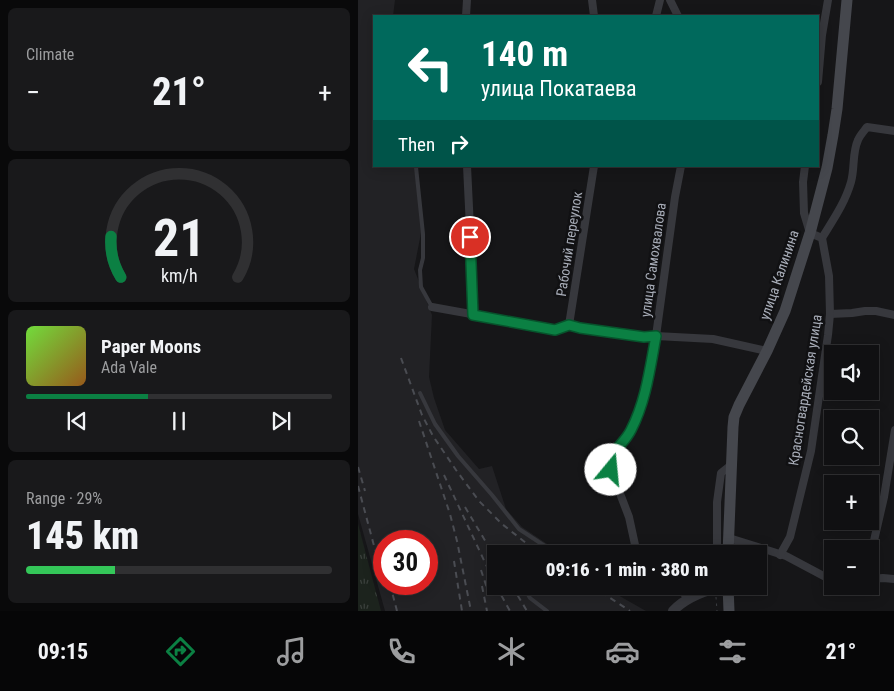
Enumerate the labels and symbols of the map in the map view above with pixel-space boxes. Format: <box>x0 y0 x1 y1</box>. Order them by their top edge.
street label: Рабочий переулок <box>553 190 585 298</box>
street label: улица Самохвалова <box>637 202 669 318</box>
pin <box>449 216 491 258</box>
street label: улица Калинина <box>756 228 802 322</box>
street label: Красногвардейская улица <box>785 313 825 467</box>
position arrow <box>584 443 636 495</box>
speed limit sign: 30 <box>373 530 438 595</box>

